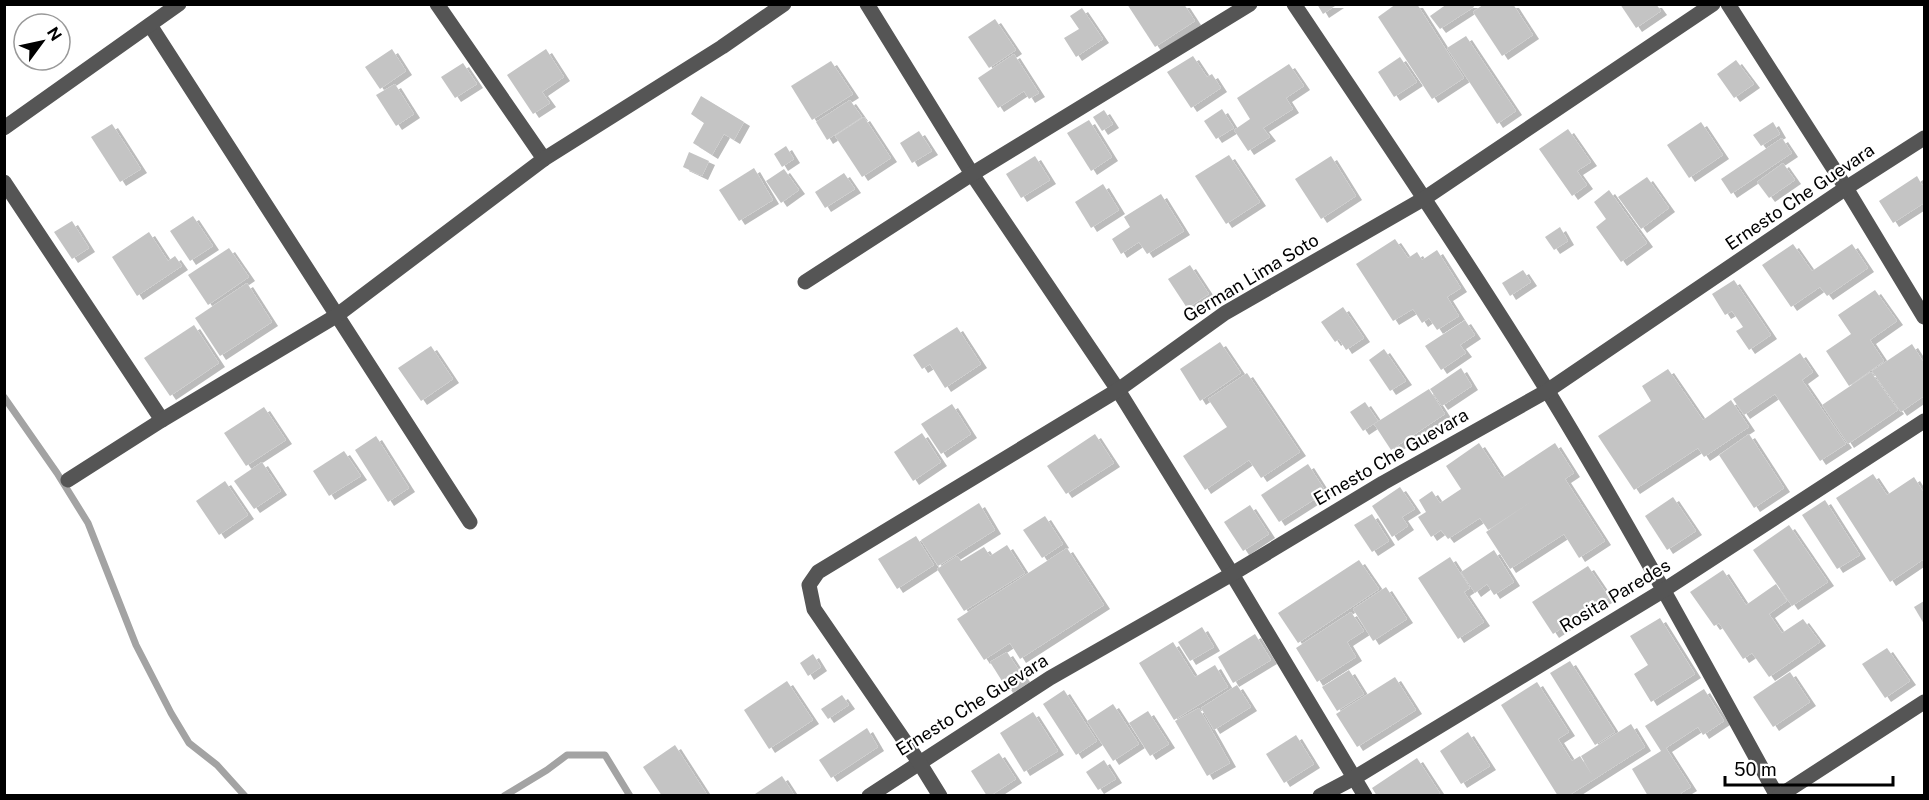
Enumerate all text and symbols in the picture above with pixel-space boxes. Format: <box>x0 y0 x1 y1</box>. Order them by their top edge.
north arrow <box>12 12 72 72</box>
text: N <box>43 24 66 45</box>
street label: Ernesto Che Guevara <box>1721 139 1878 254</box>
street label: German Lima Soto <box>1179 229 1322 326</box>
street label: Ernesto Che Guevara <box>1310 404 1472 509</box>
street label: Rosita Paredes <box>1556 554 1674 637</box>
street label: Ernesto Che Guevara <box>892 649 1051 760</box>
scale bar <box>1725 749 1893 787</box>
text: 50 m <box>1734 759 1777 780</box>

